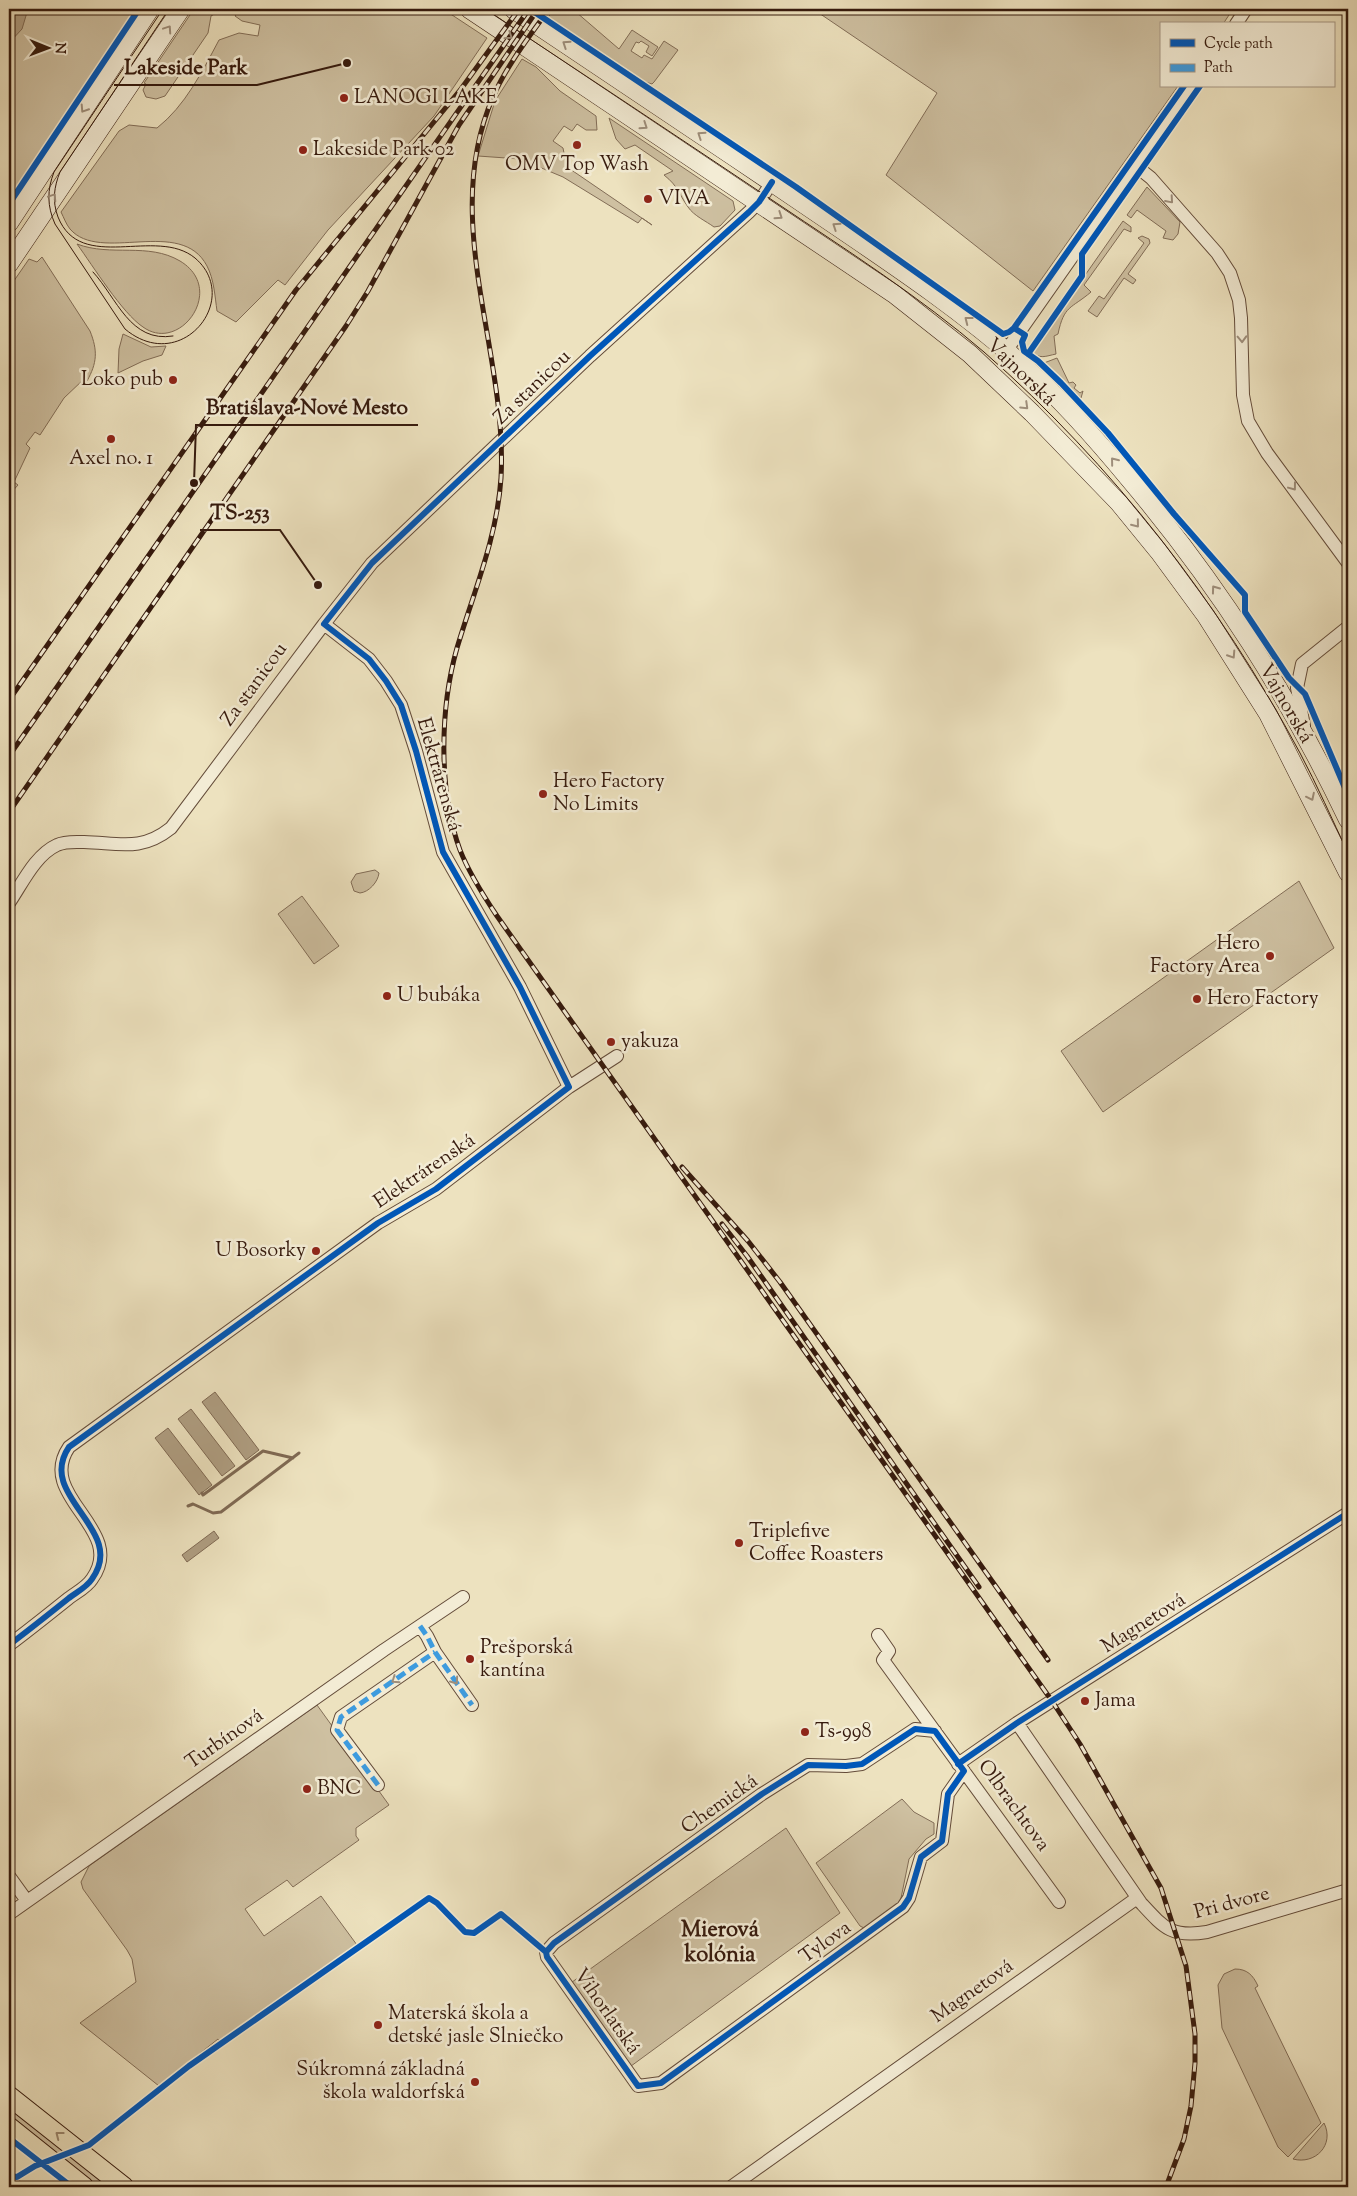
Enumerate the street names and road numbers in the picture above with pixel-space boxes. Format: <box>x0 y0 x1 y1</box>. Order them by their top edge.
street label: Vajnorská <box>978 332 1062 414</box>
street label: Za stanicou <box>488 343 579 432</box>
street label: Za stanicou <box>215 637 296 733</box>
street label: Vajnorská <box>1251 659 1319 749</box>
street label: Elektrárenská <box>408 715 468 835</box>
street label: Elektrárenská <box>368 1127 482 1217</box>
street label: Magnetová <box>1096 1587 1192 1661</box>
street label: Turbínová <box>180 1702 270 1778</box>
street label: Olbrachtova <box>970 1754 1056 1858</box>
street label: Chemická <box>676 1768 764 1842</box>
street label: Pri dvore <box>1191 1880 1273 1928</box>
street label: Tylova <box>794 1914 858 1972</box>
street label: Magnetová <box>926 1953 1020 2031</box>
street label: Vihorlatská <box>565 1963 647 2061</box>

